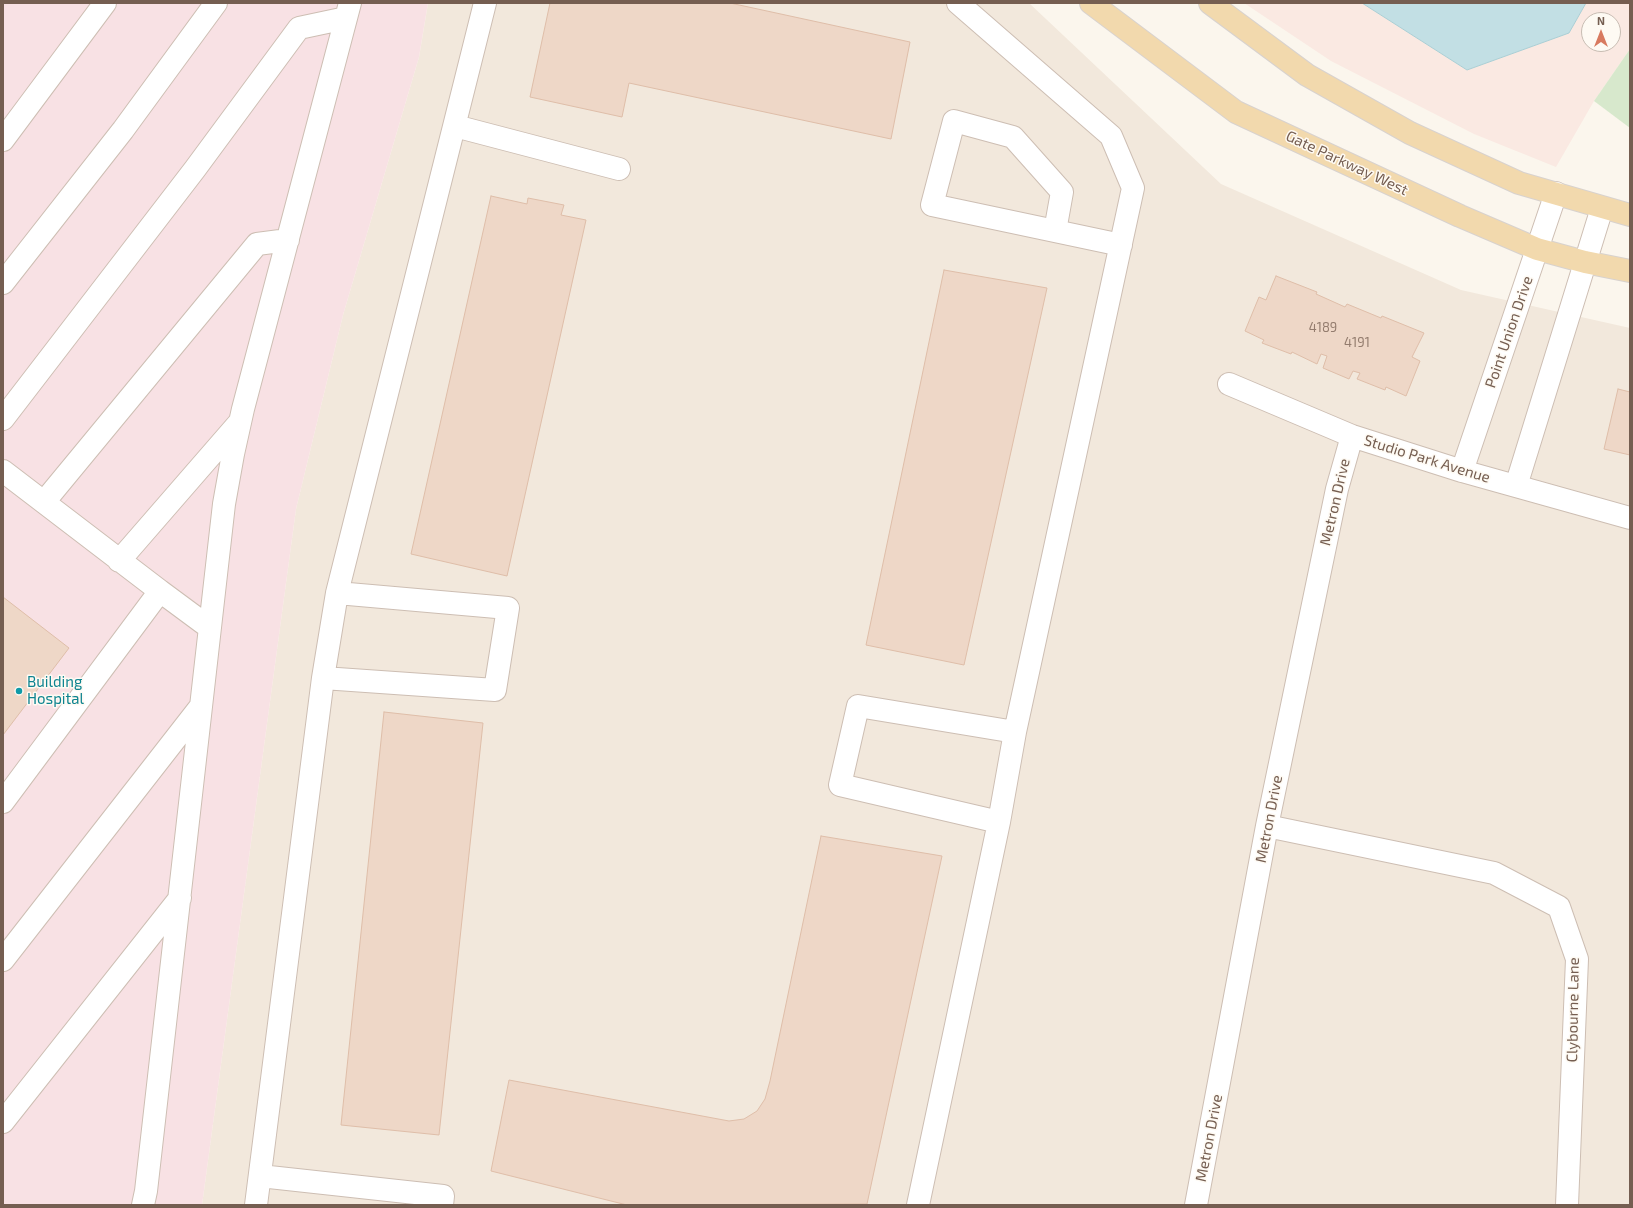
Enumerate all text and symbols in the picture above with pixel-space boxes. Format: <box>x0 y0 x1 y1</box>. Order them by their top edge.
north arrow <box>1581 12 1621 52</box>
text: N <box>1597 14 1605 27</box>
street label: Gate Parkway West <box>1283 127 1411 199</box>
street label: Point Union Drive <box>1481 274 1537 390</box>
house number: 4189 <box>1309 320 1337 336</box>
house number: 4191 <box>1344 335 1370 351</box>
street label: Studio Park Avenue <box>1362 431 1492 487</box>
street label: Metron Drive <box>1316 457 1354 547</box>
place label: Building Hospital <box>27 673 84 708</box>
marker: Building Hospital <box>14 686 24 696</box>
street label: Metron Drive <box>1252 774 1286 864</box>
street label: Clybourne Lane <box>1563 957 1583 1063</box>
street label: Metron Drive <box>1192 1093 1226 1183</box>

